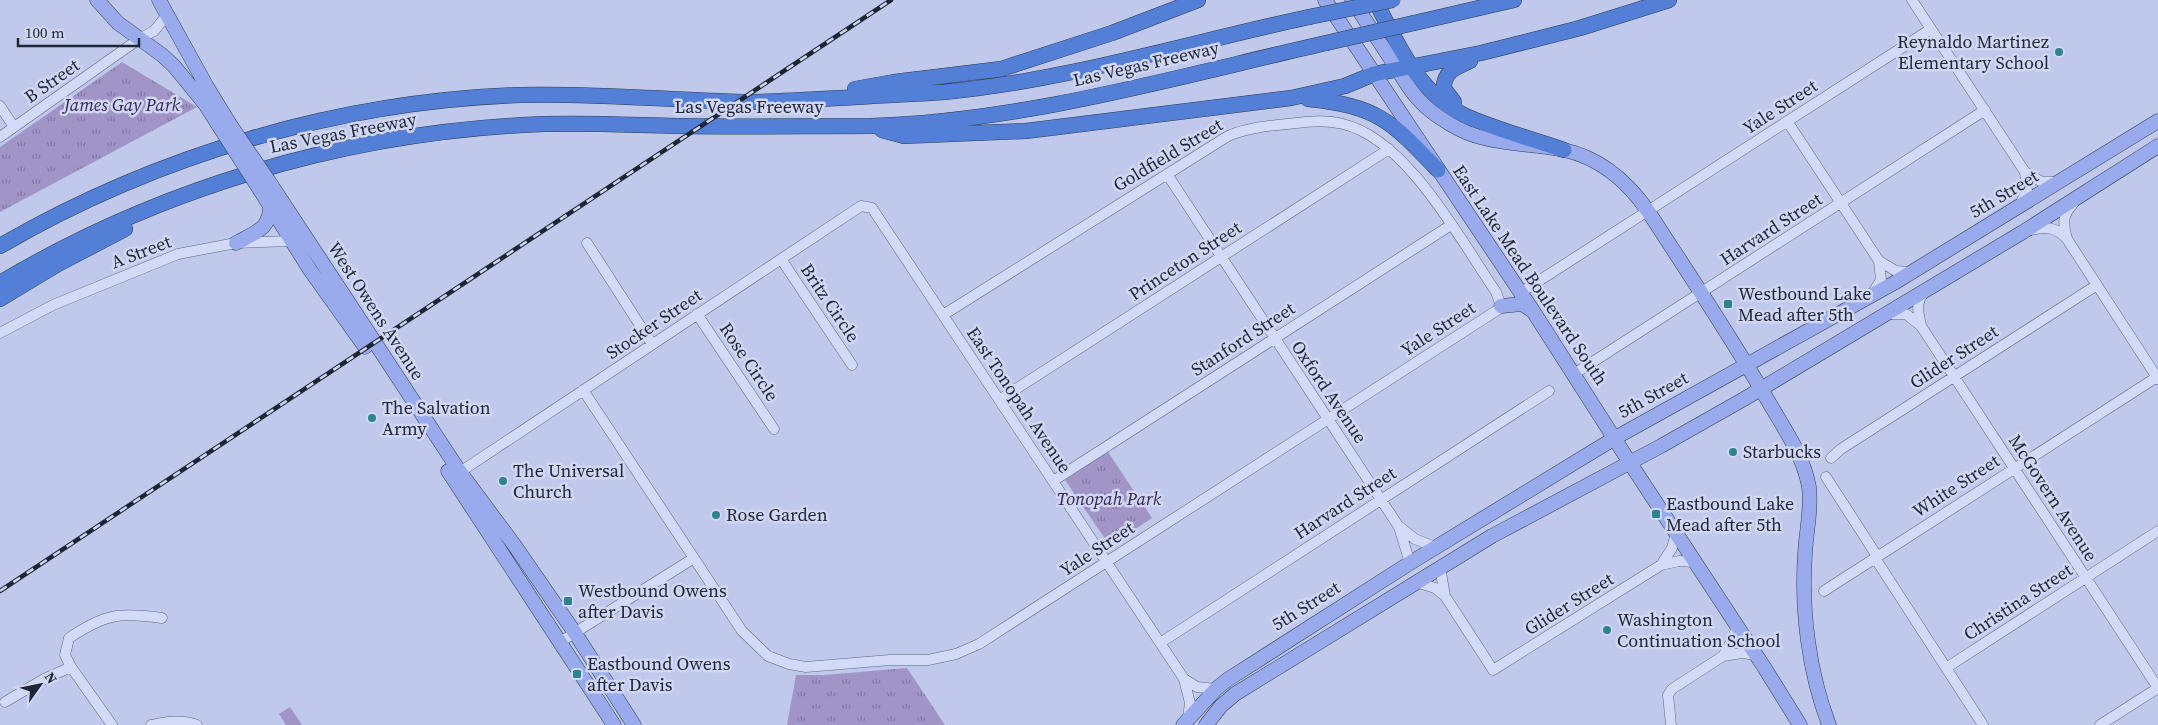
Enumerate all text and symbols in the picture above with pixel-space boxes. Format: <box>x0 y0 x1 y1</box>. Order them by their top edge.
scale bar <box>18 15 139 47</box>
text: 100 m <box>25 22 65 43</box>
place label: Reynaldo Martinez Elementary School <box>1897 29 2049 75</box>
street label: Las Vegas Freeway <box>1071 34 1222 92</box>
marker: Reynaldo Martinez Elementary School <box>2053 46 2065 58</box>
street label: B Street <box>19 52 84 109</box>
street label: Yale Street <box>1738 73 1822 140</box>
park label: James Gay Park <box>61 92 181 117</box>
street label: Las Vegas Freeway <box>675 94 824 119</box>
street label: Las Vegas Freeway <box>267 106 419 159</box>
street label: Goldfield Street <box>1108 112 1227 197</box>
street label: East Lake Mead Boulevard South <box>1447 160 1614 390</box>
street label: 5th Street <box>1965 163 2043 224</box>
street label: Harvard Street <box>1715 186 1827 271</box>
street label: Princeton Street <box>1124 215 1246 306</box>
street label: A Street <box>107 229 175 274</box>
street label: West Owens Avenue <box>322 237 431 385</box>
street label: Britz Circle <box>795 258 866 347</box>
place label: Westbound Lake Mead after 5th <box>1738 281 1871 327</box>
street label: Stocker Street <box>601 282 707 365</box>
street label: Yale Street <box>1396 295 1480 362</box>
street label: Stanford Street <box>1186 296 1300 382</box>
marker: Westbound Lake Mead after 5th <box>1722 298 1734 310</box>
street label: Rose Circle <box>714 317 785 406</box>
street label: Glider Street <box>1905 319 2003 394</box>
street label: East Tonopah Avenue <box>961 322 1078 478</box>
street label: Oxford Avenue <box>1286 335 1373 448</box>
street label: 5th Street <box>1613 365 1692 424</box>
place label: The Salvation Army <box>382 395 491 441</box>
marker: The Salvation Army <box>366 412 378 424</box>
street label: McGovern Avenue <box>2003 429 2104 566</box>
place label: Starbucks <box>1743 439 1821 464</box>
marker: Starbucks <box>1727 446 1739 458</box>
street label: White Street <box>1907 448 2004 523</box>
place label: The Universal Church <box>513 458 624 504</box>
street label: Harvard Street <box>1289 460 1401 545</box>
marker: The Universal Church <box>497 475 509 487</box>
park label: Tonopah Park <box>1057 486 1162 511</box>
place label: Eastbound Lake Mead after 5th <box>1666 491 1794 537</box>
place label: Rose Garden <box>726 502 828 527</box>
marker: Eastbound Lake Mead after 5th <box>1650 508 1662 520</box>
marker: Rose Garden <box>710 509 722 521</box>
street label: Yale Street <box>1055 515 1139 582</box>
street label: Christina Street <box>1959 557 2077 646</box>
street label: Glider Street <box>1519 566 1618 641</box>
street label: 5th Street <box>1267 575 1345 636</box>
place label: Westbound Owens after Davis <box>578 578 727 624</box>
marker: Westbound Owens after Davis <box>562 595 574 607</box>
place label: Washington Continuation School <box>1617 607 1781 653</box>
marker: Washington Continuation School <box>1601 624 1613 636</box>
place label: Eastbound Owens after Davis <box>587 651 731 697</box>
north arrow <box>15 660 65 710</box>
text: N <box>40 668 62 688</box>
marker: Eastbound Owens after Davis <box>571 668 583 680</box>

